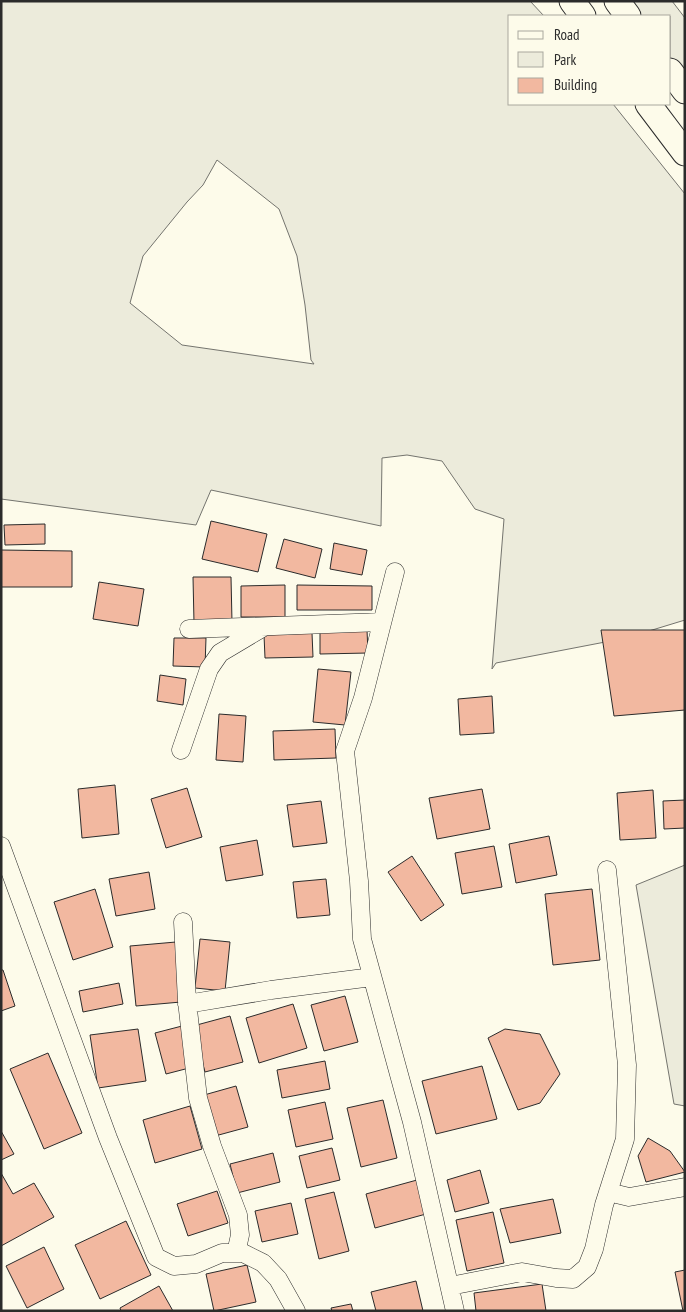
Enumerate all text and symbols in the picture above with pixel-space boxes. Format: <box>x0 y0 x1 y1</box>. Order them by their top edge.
legend <box>508 15 671 105</box>
text: Road <box>554 25 580 44</box>
text: Park <box>554 50 576 69</box>
text: Building <box>554 75 597 94</box>

